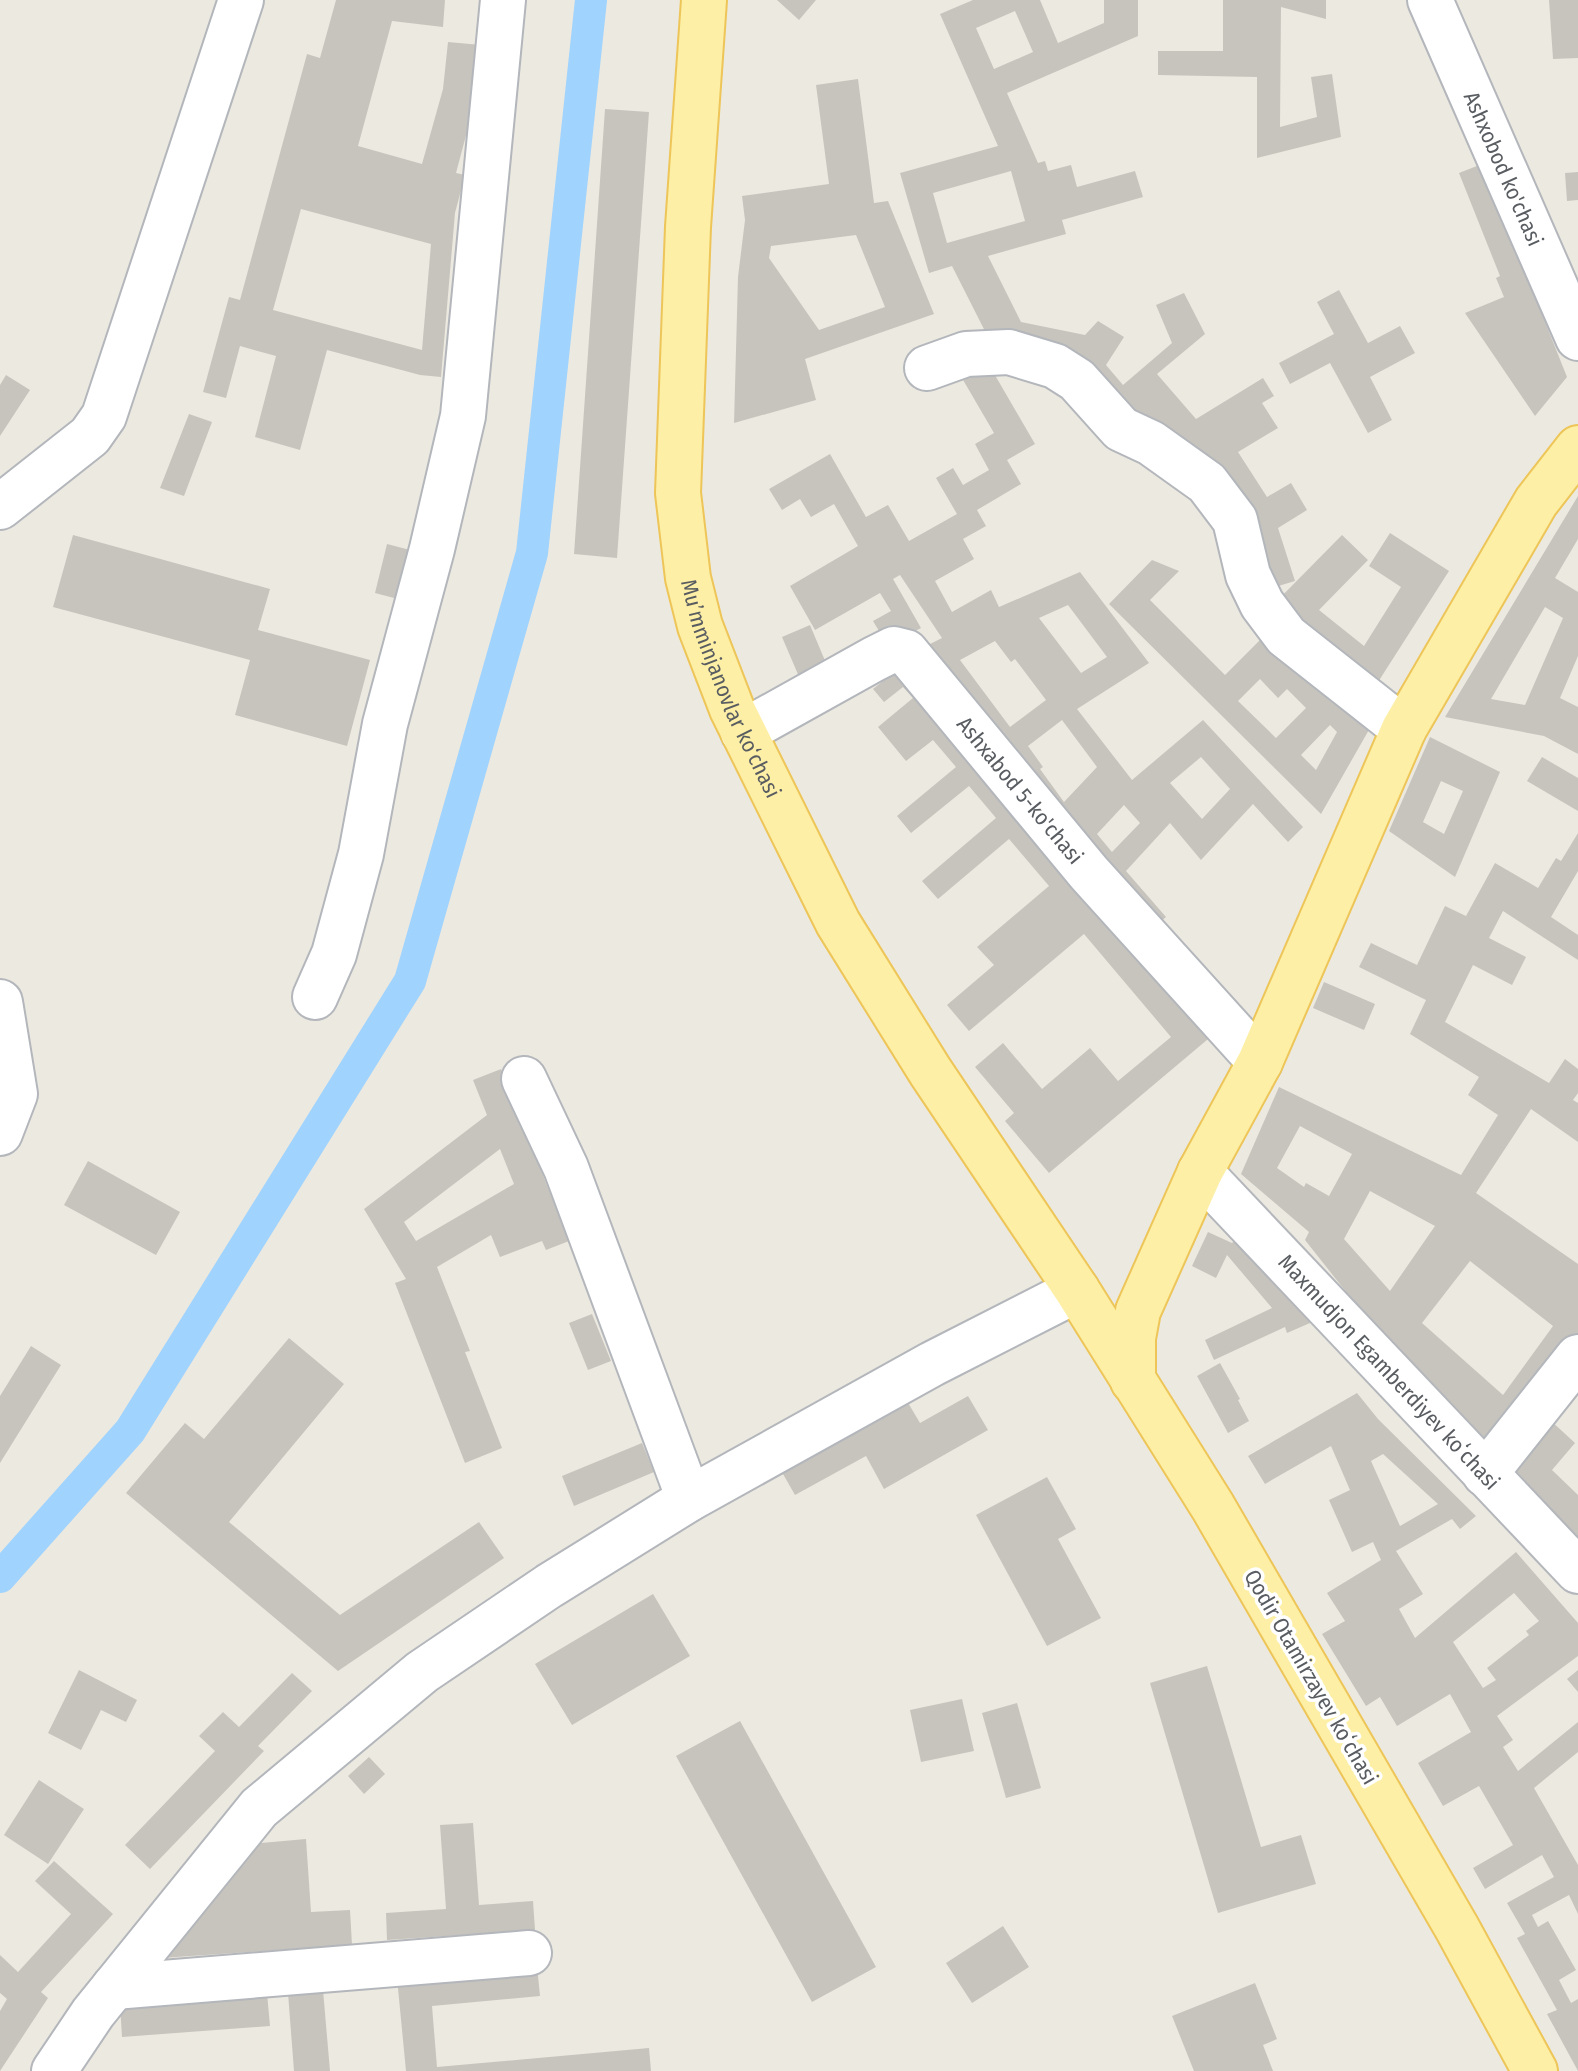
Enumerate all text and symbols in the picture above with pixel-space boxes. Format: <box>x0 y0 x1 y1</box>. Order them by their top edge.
street label: Ashxobod ko'chasi <box>1458 87 1549 250</box>
street label: Mu’mminjanovlar ko‘chasi <box>675 576 787 802</box>
street label: Ashxabod 5-ko'chasi <box>951 711 1089 869</box>
street label: Maxmudjon Egamberdiyev koʻchasi <box>1273 1249 1505 1495</box>
street label: Qodir Otamirzayev koʻchasi <box>1238 1565 1384 1789</box>

